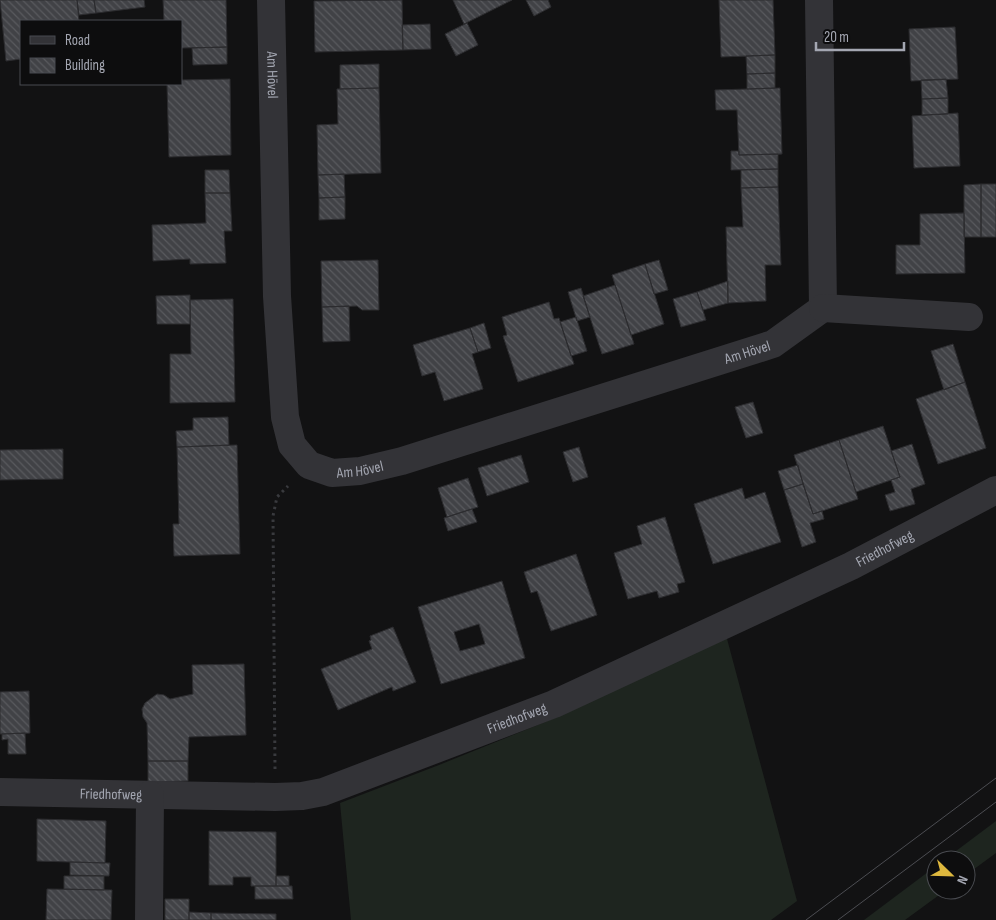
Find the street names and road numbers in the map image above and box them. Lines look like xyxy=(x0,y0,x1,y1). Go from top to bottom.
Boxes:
street label: Am Hövel xyxy=(263,50,282,99)
street label: Am Hövel xyxy=(721,336,772,369)
street label: Am Hövel xyxy=(335,456,385,482)
street label: Friedhofweg xyxy=(852,526,917,571)
street label: Friedhofweg xyxy=(484,698,550,738)
street label: Friedhofweg xyxy=(80,784,142,804)

